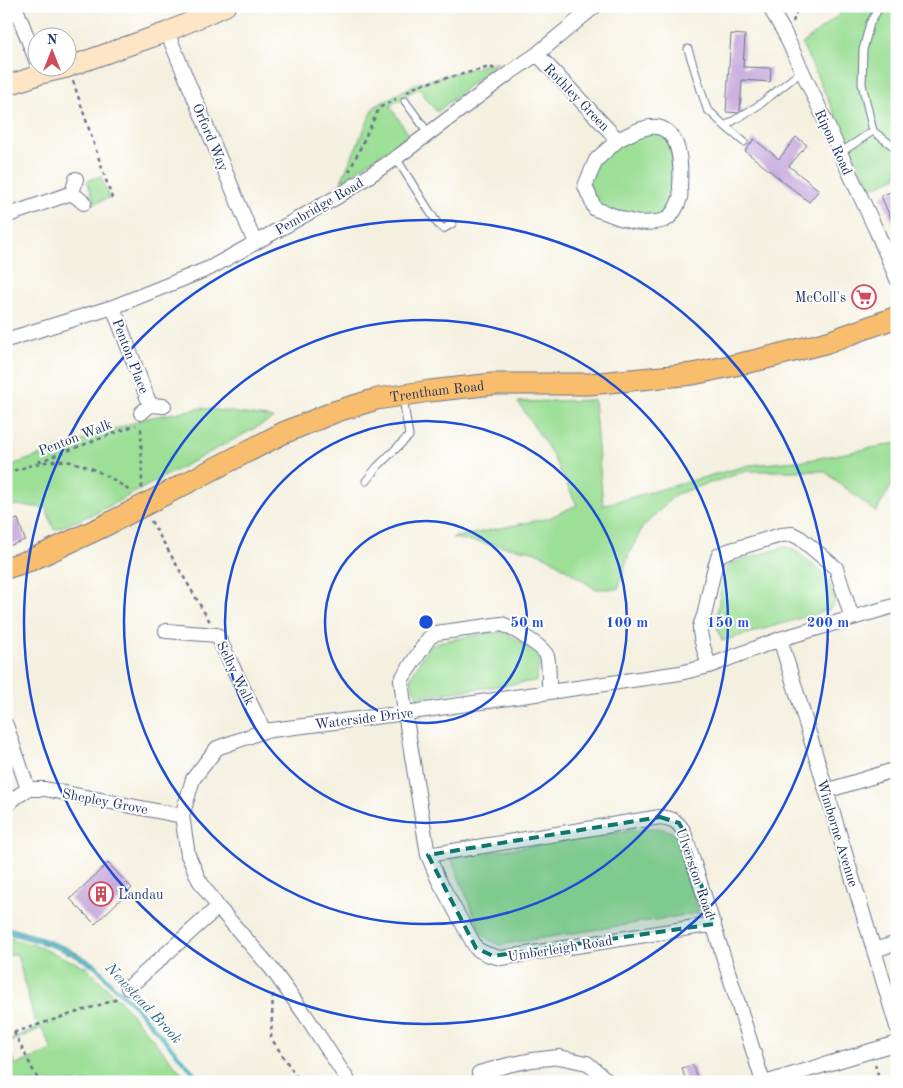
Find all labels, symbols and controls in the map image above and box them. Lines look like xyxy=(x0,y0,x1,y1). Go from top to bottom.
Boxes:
north arrow xyxy=(28,28,78,78)
text: N xyxy=(47,33,58,47)
street label: Rothley Green xyxy=(541,61,612,134)
street label: Orford Way xyxy=(190,102,231,174)
street label: Ripon Road xyxy=(812,107,854,177)
street label: Pembridge Road xyxy=(273,176,366,238)
supermarket icon: McColl's xyxy=(851,284,877,310)
place label: McColl's xyxy=(795,291,846,305)
street label: Penton Place xyxy=(109,317,151,396)
street label: Trentham Road xyxy=(389,379,485,405)
street label: Penton Walk xyxy=(36,417,114,458)
centre of rings xyxy=(417,613,435,631)
text: 50 m xyxy=(510,616,544,631)
text: 100 m xyxy=(606,616,648,631)
text: 150 m xyxy=(707,616,749,631)
text: 200 m xyxy=(807,616,849,631)
street label: Selby Walk xyxy=(214,639,257,708)
street label: Waterside Drive xyxy=(314,706,414,732)
street label: Wimborne Avenue xyxy=(814,778,860,889)
street label: Shepley Grove xyxy=(61,787,149,817)
street label: Ulverston Road xyxy=(673,826,717,920)
building icon: Landau xyxy=(88,881,114,907)
place label: Landau xyxy=(118,888,164,902)
street label: Umberleigh Road xyxy=(507,934,613,964)
water label: Newstead Brook xyxy=(101,960,184,1047)

